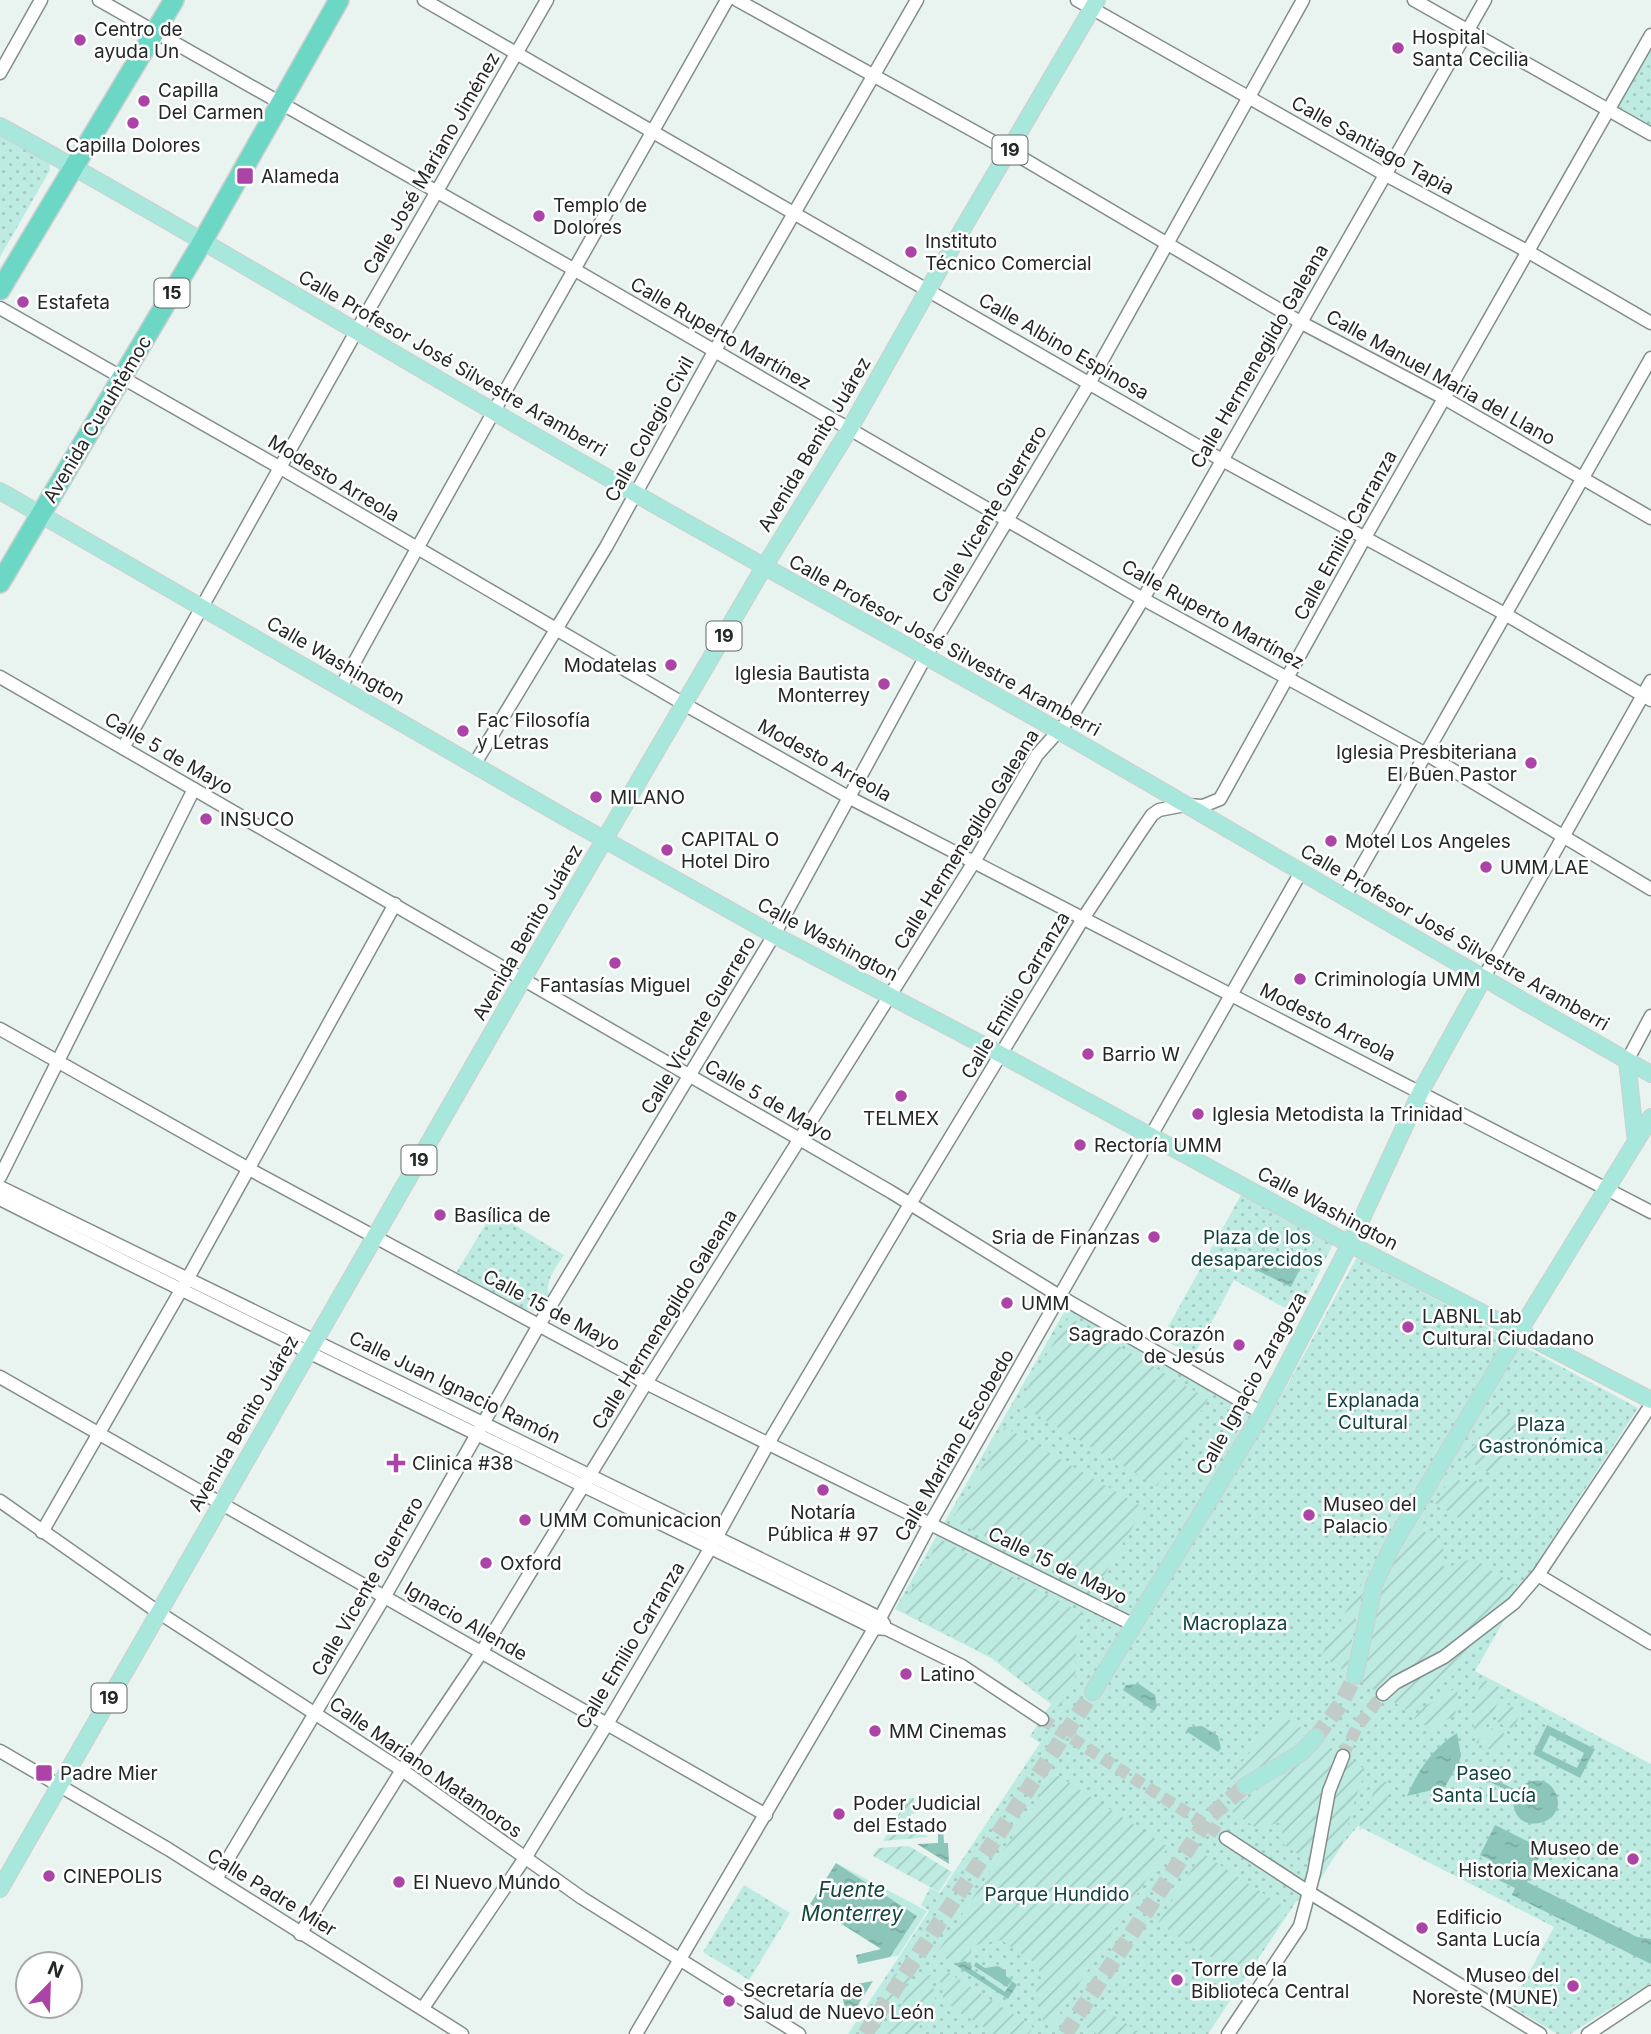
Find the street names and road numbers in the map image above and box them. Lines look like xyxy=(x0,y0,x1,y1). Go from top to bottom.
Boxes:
street label: Calle José Mariano Jiménez xyxy=(358,48,505,279)
street label: Calle Santiago Tapia xyxy=(1287,91,1458,200)
road number: 19 xyxy=(992,135,1028,164)
street label: Calle Hermenegildo Galeana xyxy=(1186,240,1333,473)
street label: Calle Profesor José Silvestre Aramberri xyxy=(294,265,611,462)
street label: Calle Ruperto Martínez xyxy=(626,272,815,395)
road number: 15 xyxy=(154,278,190,307)
street label: Calle Albino Espinosa xyxy=(974,288,1153,405)
street label: Calle Manuel Maria del Llano xyxy=(1322,305,1559,450)
street label: Avenida Cuauhtémoc xyxy=(38,332,156,507)
street label: Calle Colegio Civil xyxy=(600,353,699,506)
street label: Avenida Benito Juárez xyxy=(753,353,876,536)
street label: Calle Vicente Guerrero xyxy=(927,421,1052,607)
street label: Modesto Arreola xyxy=(264,430,404,527)
street label: Calle Emilio Carranza xyxy=(1289,446,1402,624)
street label: Calle Profesor José Silvestre Aramberri xyxy=(785,550,1105,741)
street label: Calle Ruperto Martínez xyxy=(1117,555,1308,674)
street label: Calle Washington xyxy=(262,611,409,709)
road number: 19 xyxy=(706,622,742,650)
street label: Calle 5 de Mayo xyxy=(100,707,237,799)
street label: Modesto Arreola xyxy=(754,714,896,807)
street label: Calle Hermenegildo Galeana xyxy=(889,725,1044,954)
street label: Calle Profesor José Silvestre Aramberri xyxy=(1296,839,1613,1036)
street label: Avenida Benito Juárez xyxy=(468,840,587,1024)
street label: Calle Washington xyxy=(753,893,902,986)
street label: Calle Emilio Carranza xyxy=(956,907,1074,1083)
street label: Calle Vicente Guerrero xyxy=(636,932,761,1118)
street label: Modesto Arreola xyxy=(1256,978,1399,1067)
street label: Calle 5 de Mayo xyxy=(700,1054,837,1146)
road number: 19 xyxy=(402,1146,436,1175)
street label: Calle Washington xyxy=(1253,1162,1402,1255)
street label: Calle Hermenegildo Galeana xyxy=(587,1205,742,1434)
street label: Calle 15 de Mayo xyxy=(479,1265,624,1356)
street label: Calle Ignacio Zaragoza xyxy=(1192,1288,1311,1479)
street label: Calle Juan Ignacio Ramón xyxy=(345,1326,564,1449)
street label: Avenida Benito Juárez xyxy=(184,1331,303,1515)
street label: Calle Mariano Escobedo xyxy=(890,1345,1019,1545)
street label: Calle Vicente Guerrero xyxy=(307,1492,428,1680)
street label: Calle 15 de Mayo xyxy=(984,1522,1131,1609)
street label: Calle Emilio Carranza xyxy=(571,1557,689,1733)
street label: Ignacio Allende xyxy=(400,1577,531,1666)
road number: 19 xyxy=(92,1684,126,1713)
street label: Calle Mariano Matamoros xyxy=(325,1692,526,1843)
street label: Calle Padre Mier xyxy=(203,1843,341,1941)

